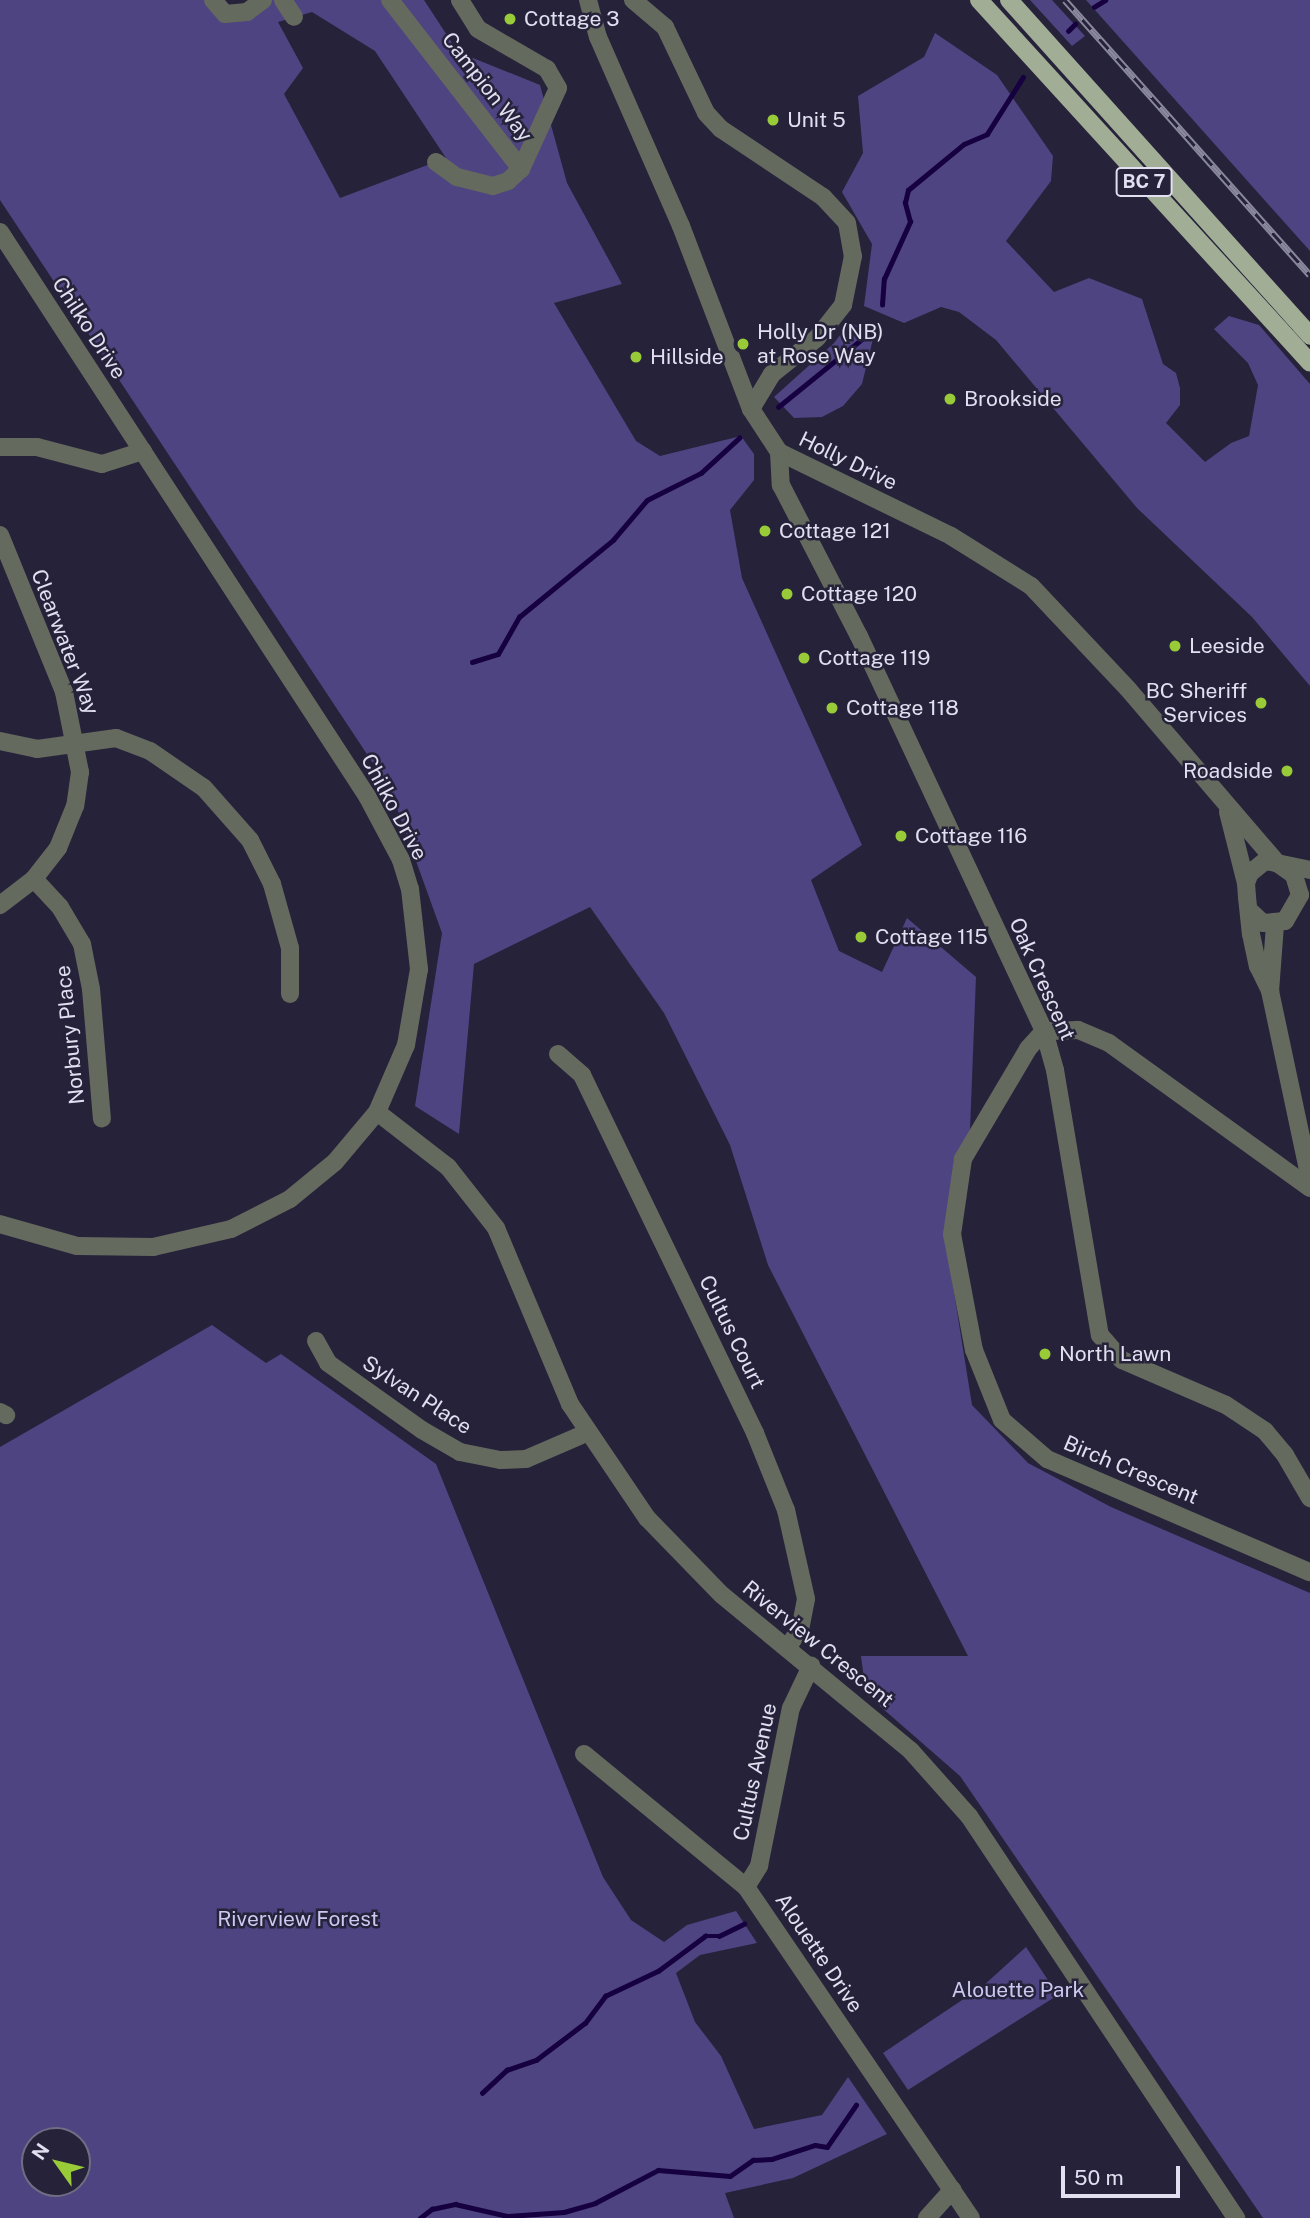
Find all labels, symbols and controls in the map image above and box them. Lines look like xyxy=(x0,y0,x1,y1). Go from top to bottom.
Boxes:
place label: Cottage 3 xyxy=(524,6,620,32)
marker: Cottage 3 xyxy=(502,11,518,27)
street label: Campion Way xyxy=(436,27,538,147)
place label: Unit 5 xyxy=(787,107,846,133)
marker: Unit 5 xyxy=(765,112,781,128)
road number: BC 7 xyxy=(1114,166,1174,198)
street label: Chilko Drive xyxy=(47,272,131,384)
place label: Holly Dr (NB) at Rose Way xyxy=(757,319,884,369)
marker: Holly Dr (NB) at Rose Way xyxy=(735,336,751,352)
place label: Hillside xyxy=(650,344,724,370)
marker: Hillside xyxy=(628,349,644,365)
place label: Brookside xyxy=(964,386,1062,412)
marker: Brookside xyxy=(942,391,958,407)
street label: Holly Drive xyxy=(795,426,901,496)
place label: Cottage 121 xyxy=(779,518,891,544)
marker: Cottage 121 xyxy=(757,523,773,539)
street label: Clearwater Way xyxy=(26,566,104,718)
place label: Cottage 120 xyxy=(801,581,917,607)
marker: Cottage 120 xyxy=(779,586,795,602)
place label: Leeside xyxy=(1189,633,1265,659)
marker: Leeside xyxy=(1167,638,1183,654)
place label: Cottage 119 xyxy=(818,645,931,671)
marker: Cottage 119 xyxy=(796,650,812,666)
place label: BC Sheriff Services xyxy=(1146,678,1247,728)
place label: Cottage 118 xyxy=(846,695,959,721)
marker: BC Sheriff Services xyxy=(1253,695,1269,711)
marker: Cottage 118 xyxy=(824,700,840,716)
street label: Chilko Drive xyxy=(355,750,433,864)
place label: Roadside xyxy=(1183,758,1273,784)
marker: Roadside xyxy=(1279,763,1295,779)
place label: Cottage 116 xyxy=(915,823,1028,849)
marker: Cottage 116 xyxy=(893,828,909,844)
street label: Oak Crescent xyxy=(1004,914,1080,1044)
place label: Cottage 115 xyxy=(875,924,988,950)
marker: Cottage 115 xyxy=(853,929,869,945)
street label: Norbury Place xyxy=(50,964,90,1106)
street label: Cultus Court xyxy=(694,1271,770,1393)
place label: North Lawn xyxy=(1059,1341,1171,1367)
marker: North Lawn xyxy=(1037,1346,1053,1362)
street label: Sylvan Place xyxy=(358,1350,476,1440)
street label: Birch Crescent xyxy=(1060,1430,1202,1510)
street label: Riverview Crescent xyxy=(737,1575,899,1713)
street label: Cultus Avenue xyxy=(728,1701,782,1843)
street label: Alouette Drive xyxy=(770,1889,868,2017)
park label: Riverview Forest xyxy=(217,1906,379,1932)
park label: Alouette Park xyxy=(952,1977,1084,2003)
north arrow xyxy=(21,2127,91,2197)
text: N xyxy=(27,2139,54,2164)
scale bar xyxy=(1065,2152,1184,2196)
text: 50 m xyxy=(1074,2165,1124,2190)

